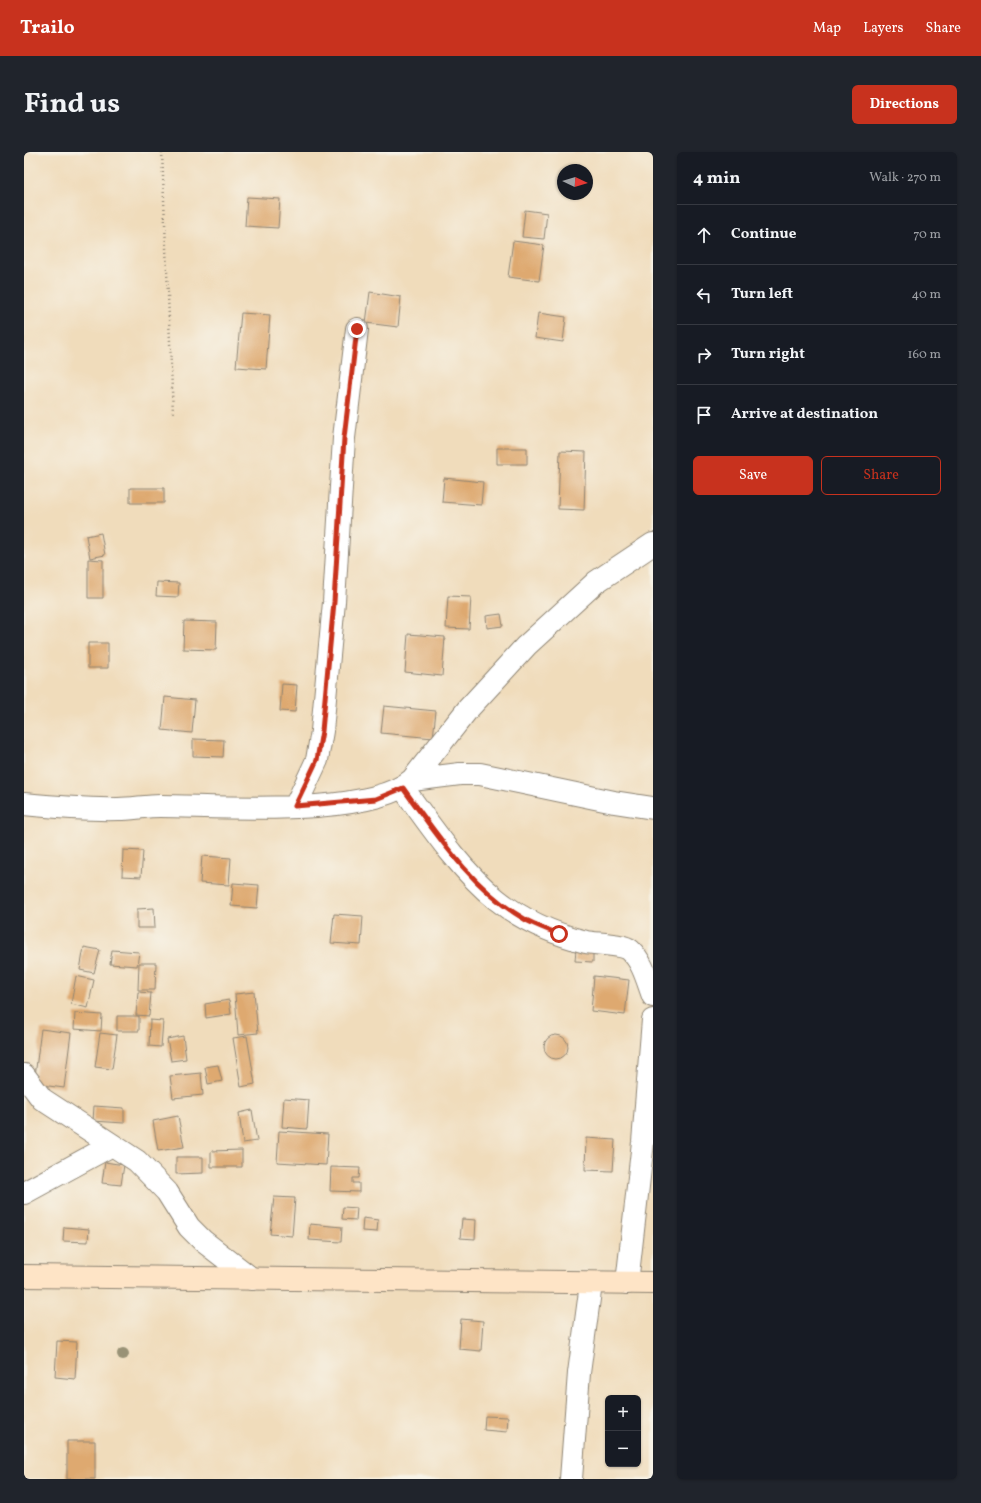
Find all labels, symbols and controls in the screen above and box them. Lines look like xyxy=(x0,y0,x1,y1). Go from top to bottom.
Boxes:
text: Trailo xyxy=(20,15,75,41)
text: Map xyxy=(813,19,841,38)
text: Layers xyxy=(863,19,903,38)
text: Share xyxy=(925,19,961,38)
text: Find us xyxy=(24,85,120,124)
button: Directions xyxy=(852,85,957,124)
north arrow xyxy=(557,164,593,200)
text: 4 min xyxy=(693,167,740,190)
text: Walk · 270 m xyxy=(869,169,941,187)
icon: ahead xyxy=(693,224,715,246)
text: Continue xyxy=(731,224,796,245)
text: 70 m xyxy=(913,226,941,244)
icon: left xyxy=(693,284,715,306)
text: Turn left xyxy=(731,284,793,305)
text: 40 m xyxy=(912,286,941,304)
route end xyxy=(348,320,366,338)
icon: right xyxy=(693,344,715,366)
text: Turn right xyxy=(731,344,805,365)
text: 160 m xyxy=(907,346,941,364)
icon: arrive xyxy=(693,404,715,426)
text: Arrive at destination xyxy=(731,404,878,425)
button: Save xyxy=(693,456,813,495)
button: Share xyxy=(821,456,941,495)
route start xyxy=(550,925,568,943)
map controls xyxy=(605,1395,641,1467)
button: + xyxy=(605,1395,641,1431)
button: − xyxy=(605,1431,641,1467)

